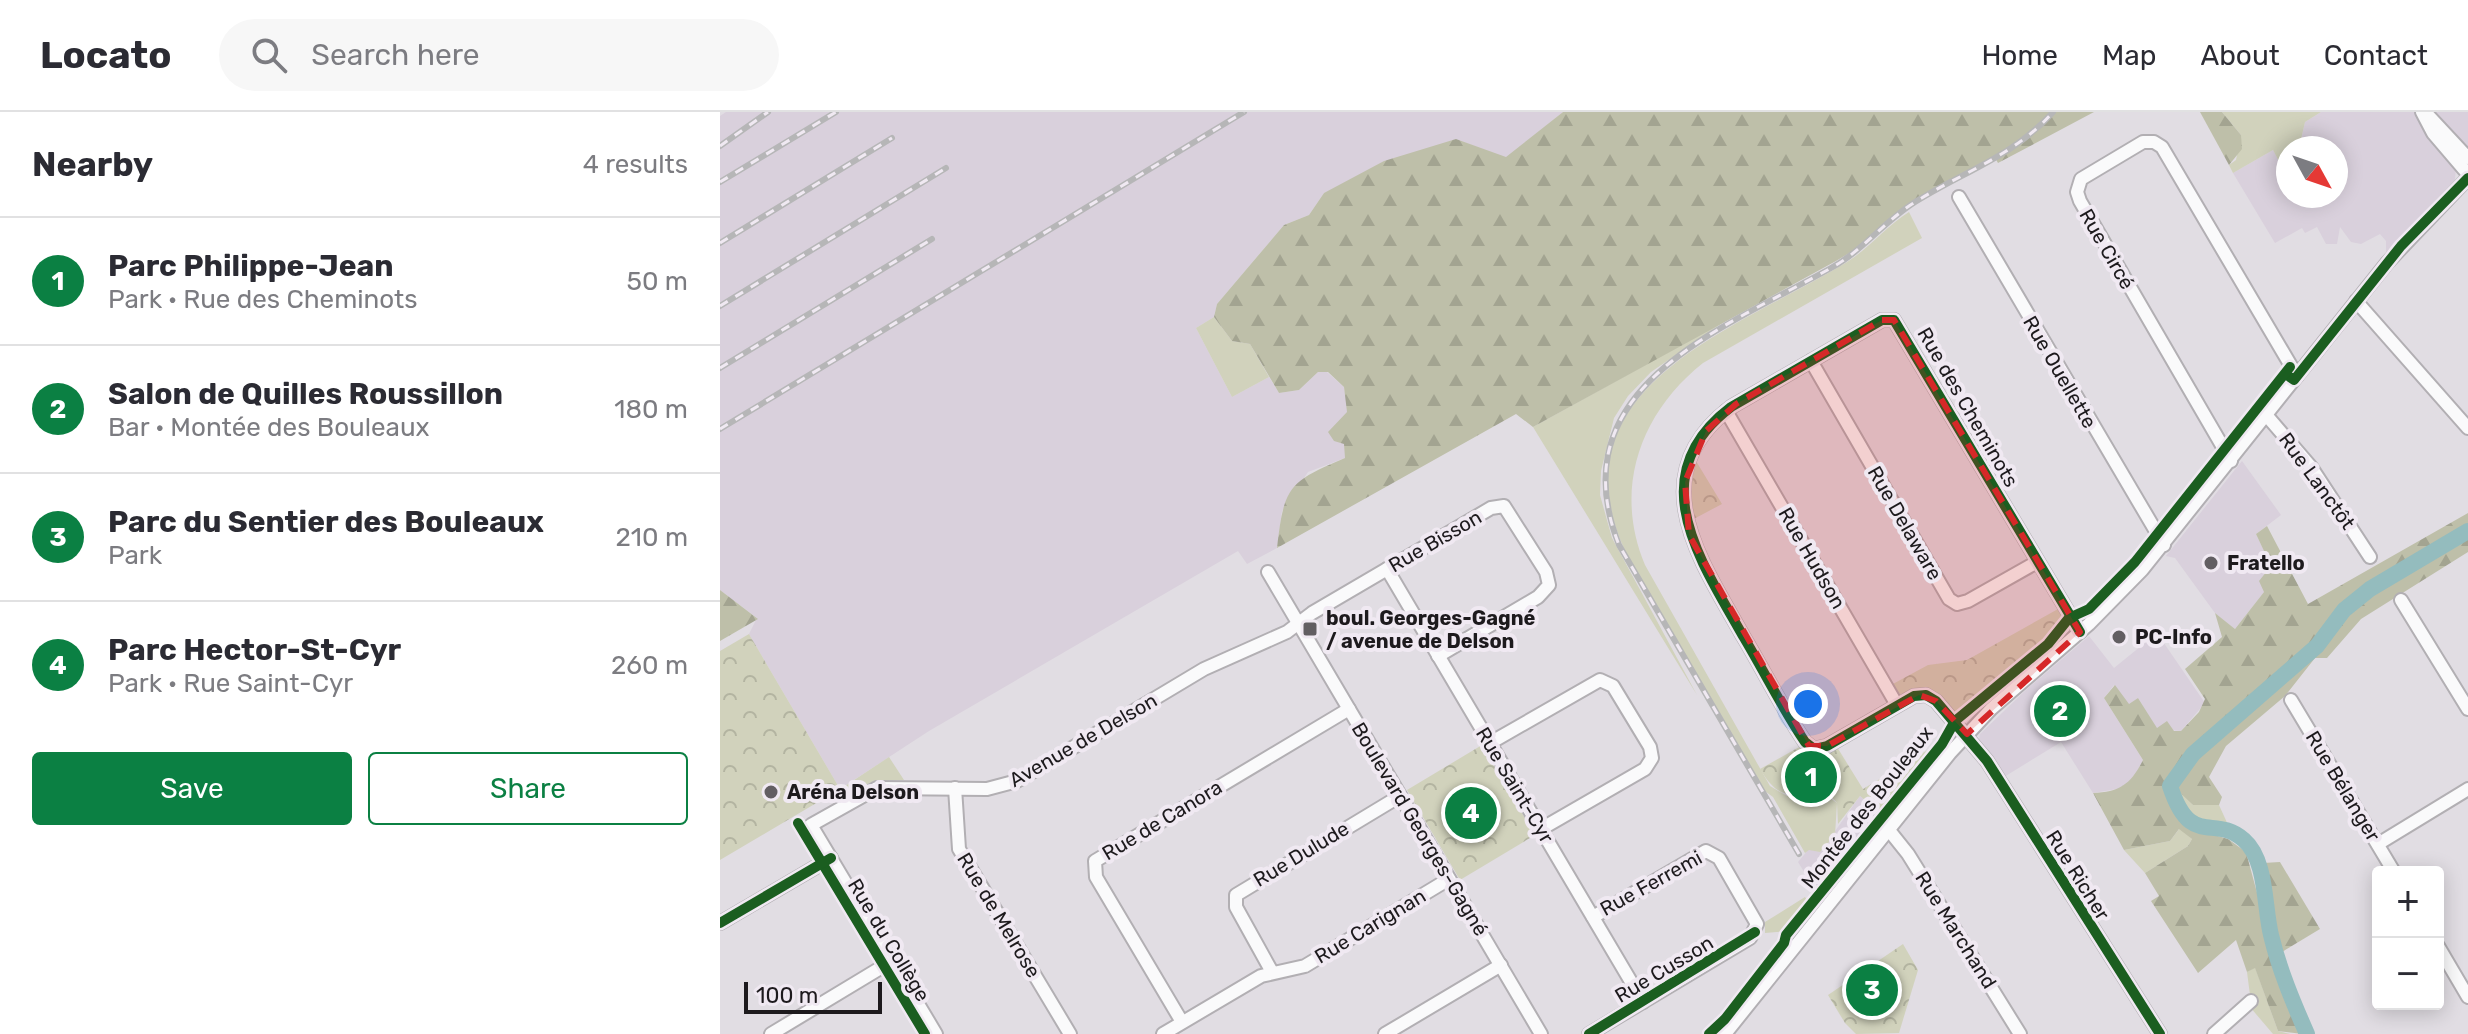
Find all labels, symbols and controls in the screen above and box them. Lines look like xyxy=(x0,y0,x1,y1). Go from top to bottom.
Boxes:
search box xyxy=(219,19,779,91)
text: Locato xyxy=(40,32,171,78)
icon: search xyxy=(247,33,291,77)
text: Search here xyxy=(311,37,480,73)
text: Home xyxy=(1981,39,2058,72)
text: Map xyxy=(2102,39,2156,72)
text: About xyxy=(2200,39,2280,72)
text: Contact xyxy=(2324,39,2428,72)
north arrow xyxy=(2276,136,2348,208)
text: Nearby xyxy=(32,144,153,185)
text: 4 results xyxy=(583,149,688,180)
street label: Rue Circé xyxy=(2074,204,2140,294)
text: Parc Philippe-Jean xyxy=(108,248,393,284)
text: 1 xyxy=(52,266,64,297)
text: 50 m xyxy=(627,266,688,297)
text: Park · Rue des Cheminots xyxy=(108,284,418,315)
street label: Rue Ouellette xyxy=(2018,312,2102,432)
street label: Rue des Cheminots xyxy=(1913,323,2023,491)
text: Salon de Quilles Roussillon xyxy=(108,376,503,412)
text: 2 xyxy=(50,394,66,425)
text: 180 m xyxy=(614,394,688,425)
text: Bar · Montée des Bouleaux xyxy=(108,412,430,443)
street label: Rue Lanctôt xyxy=(2274,428,2360,534)
street label: Rue Delaware xyxy=(1863,462,1947,584)
street label: Rue Hudson xyxy=(1773,503,1851,613)
text: Parc du Sentier des Bouleaux xyxy=(108,504,544,540)
street label: Rue Bisson xyxy=(1384,505,1486,577)
text: 3 xyxy=(49,522,67,553)
text: 210 m xyxy=(616,522,688,553)
text: Park xyxy=(108,540,162,571)
place label: Fratello xyxy=(2227,551,2305,575)
marker: Fratello xyxy=(2202,554,2220,572)
place label: boul. Georges-Gagné / avenue de Delson xyxy=(1326,606,1536,653)
marker: boul. Georges-Gagné / avenue de Delson xyxy=(1301,620,1319,638)
place label: PC-Info xyxy=(2135,625,2212,649)
marker: PC-Info xyxy=(2110,628,2128,646)
text: Parc Hector-St-Cyr xyxy=(108,632,401,668)
text: 4 xyxy=(49,650,67,681)
text: 260 m xyxy=(611,650,688,681)
text: Park · Rue Saint-Cyr xyxy=(108,668,353,699)
pin: 2 xyxy=(2034,681,2086,741)
your location xyxy=(1788,684,1828,724)
street label: Avenue de Delson xyxy=(1005,688,1161,792)
street label: Boulevard Georges-Gagné xyxy=(1347,718,1493,940)
street label: Montée des Bouleaux xyxy=(1796,721,1938,893)
street label: Rue Saint-Cyr xyxy=(1471,723,1559,848)
street label: Rue Bélanger xyxy=(2301,726,2386,846)
pin: 1 xyxy=(1785,747,1837,807)
button: Save xyxy=(32,752,352,825)
button: Share xyxy=(368,752,688,825)
street label: Rue de Canora xyxy=(1098,775,1226,865)
place label: Aréna Delson xyxy=(787,780,919,804)
marker: Aréna Delson xyxy=(762,783,780,801)
pin: 4 xyxy=(1445,783,1497,843)
street label: Rue Dulude xyxy=(1249,816,1353,892)
street label: Rue Richer xyxy=(2041,826,2115,925)
street label: Rue Ferremi xyxy=(1596,845,1706,921)
street label: Rue de Melrose xyxy=(952,848,1046,982)
map controls xyxy=(2372,866,2444,1010)
button: + xyxy=(2372,866,2444,938)
street label: Rue Marchand xyxy=(1910,867,2002,993)
street label: Rue du Collège xyxy=(843,874,935,1006)
street label: Rue Carignan xyxy=(1310,883,1430,969)
street label: Rue Cusson xyxy=(1610,930,1718,1008)
button: − xyxy=(2372,938,2444,1010)
pin: 3 xyxy=(1846,960,1898,1020)
scale bar xyxy=(744,978,882,1014)
text: 100 m xyxy=(756,982,818,1009)

